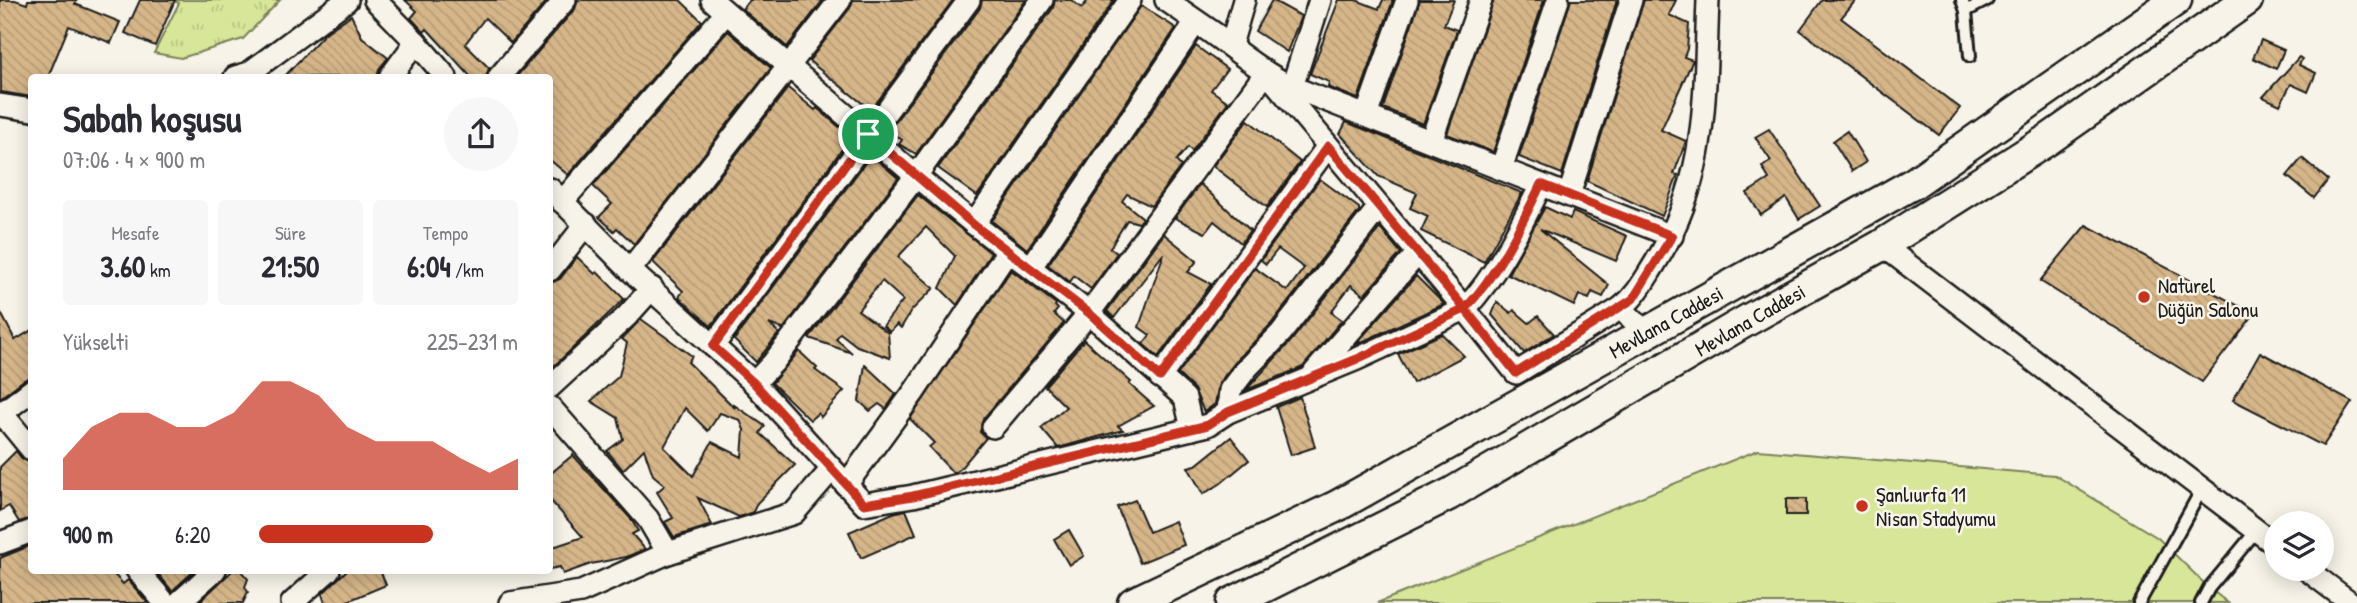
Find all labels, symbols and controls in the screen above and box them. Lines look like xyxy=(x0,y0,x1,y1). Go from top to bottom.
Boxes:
text: Sabah koşusu xyxy=(63,92,241,144)
button: share xyxy=(444,97,518,171)
pin xyxy=(838,104,898,164)
icon: arrive xyxy=(849,115,887,153)
text: 07:06 · 4 × 900 m xyxy=(63,144,205,175)
text: Mesafe xyxy=(111,220,160,246)
text: Süre xyxy=(275,220,306,246)
text: Tempo xyxy=(423,220,468,246)
text: 3.60 xyxy=(100,246,146,286)
text: 21:50 xyxy=(261,246,320,286)
text: 6:04 xyxy=(407,246,451,286)
text: km xyxy=(146,257,171,283)
text: /km xyxy=(451,257,484,283)
place label: Naturel Düğün Salonu xyxy=(2158,271,2259,324)
street label: Mevlana Caddesi xyxy=(1690,277,1810,363)
street label: Mevllana Caddesi xyxy=(1604,279,1728,365)
marker: Naturel Düğün Salonu xyxy=(2136,289,2152,305)
text: Yükselti xyxy=(63,326,129,357)
text: 225–231 m xyxy=(427,326,518,357)
place label: Şanlıurfa 11 Nisan Stadyumu xyxy=(1876,480,1996,533)
marker: Şanlıurfa 11 Nisan Stadyumu xyxy=(1854,498,1870,514)
map controls xyxy=(2264,511,2334,581)
button: layers xyxy=(2264,511,2334,581)
text: 900 m xyxy=(63,519,113,550)
text: 6:20 xyxy=(175,519,211,550)

